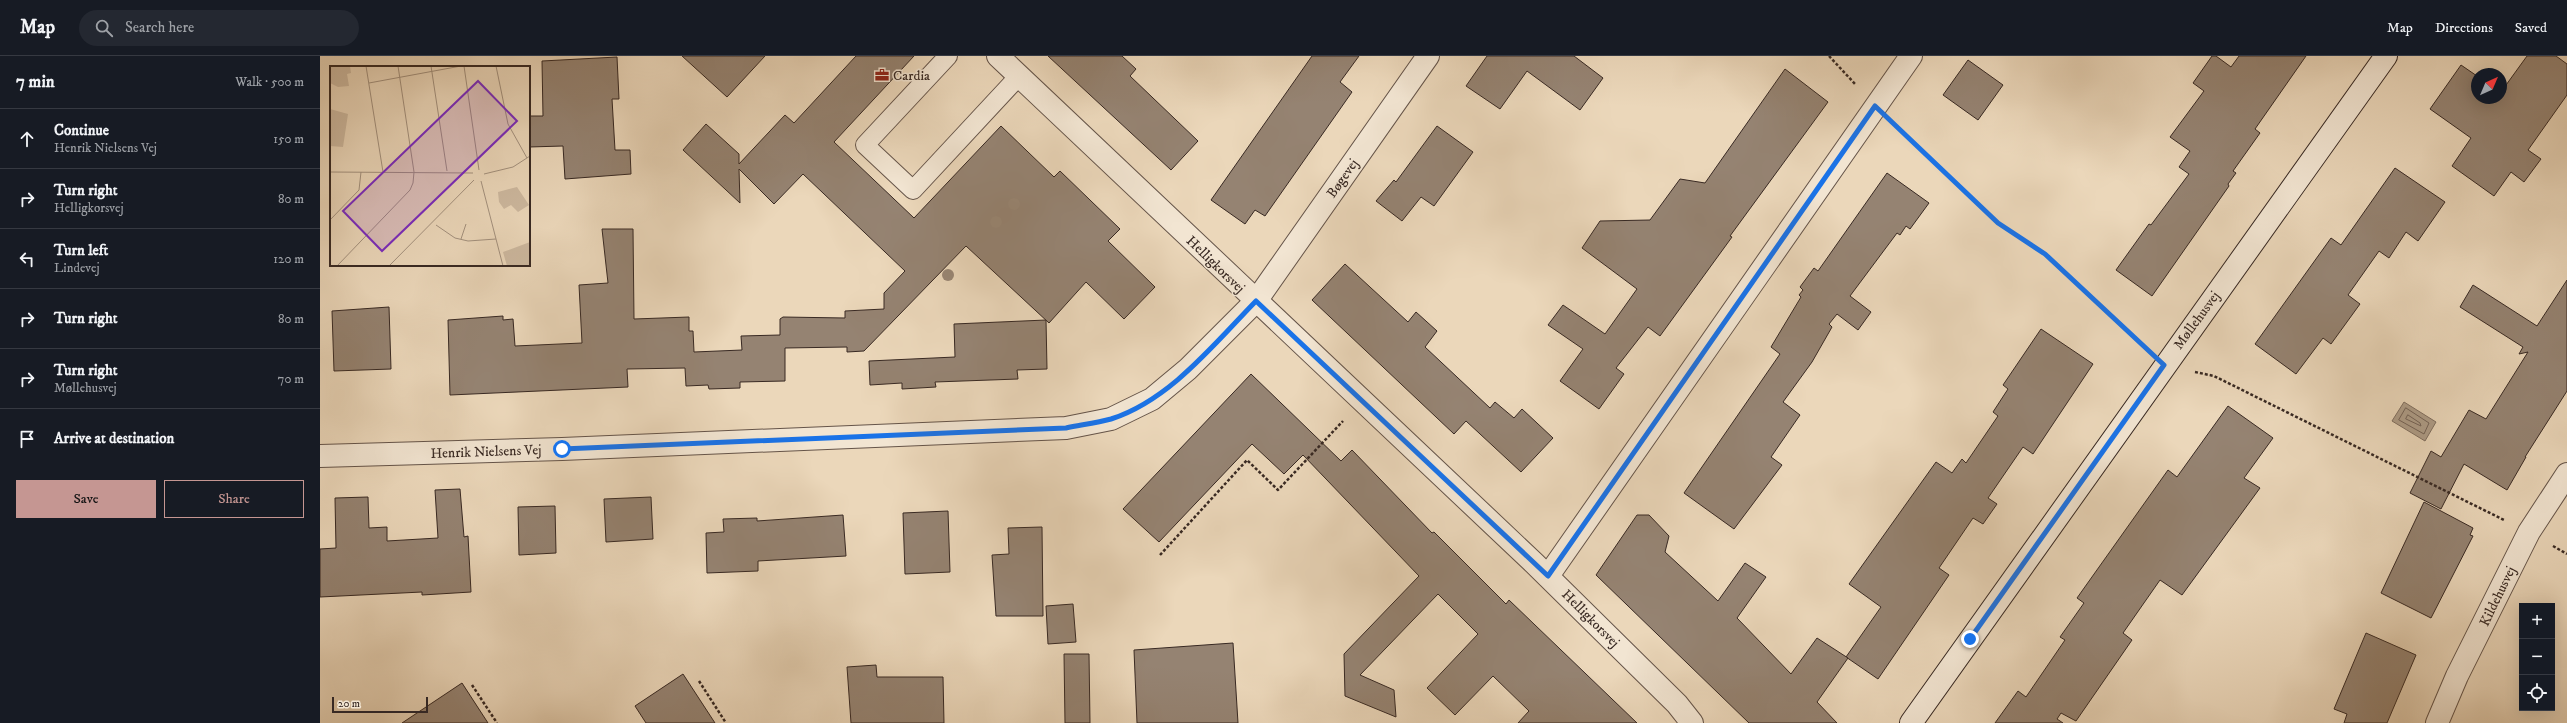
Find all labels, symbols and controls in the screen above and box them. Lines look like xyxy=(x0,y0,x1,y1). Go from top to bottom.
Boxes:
search box xyxy=(79,10,359,46)
text: Map xyxy=(20,16,55,39)
icon: search xyxy=(93,17,115,39)
text: Search here xyxy=(125,18,194,37)
text: Map xyxy=(2387,19,2413,37)
text: Directions xyxy=(2435,19,2493,37)
text: Saved xyxy=(2515,19,2547,37)
inset map xyxy=(330,66,530,266)
office icon: Cardia xyxy=(874,67,890,83)
place label: Cardia xyxy=(893,67,930,85)
north arrow xyxy=(2471,68,2507,104)
text: 7 min xyxy=(16,71,55,93)
text: Walk · 500 m xyxy=(235,74,304,90)
text: Continue xyxy=(54,121,109,140)
icon: ahead xyxy=(16,128,38,150)
text: 150 m xyxy=(273,131,304,147)
text: Henrik Nielsens Vej xyxy=(54,140,157,156)
street label: Bøgevej xyxy=(1323,156,1363,202)
text: Turn right xyxy=(54,181,117,200)
icon: right xyxy=(16,188,38,210)
text: 80 m xyxy=(278,191,304,207)
text: Helligkorsvej xyxy=(54,200,124,216)
street label: Helligkorsvej xyxy=(1182,232,1249,297)
text: Turn left xyxy=(54,241,108,260)
icon: left xyxy=(16,248,38,270)
text: 120 m xyxy=(273,251,304,267)
text: Lindevej xyxy=(54,260,100,276)
street label: Møllehusvej xyxy=(2170,288,2224,353)
icon: right xyxy=(16,308,38,330)
text: Turn right xyxy=(54,309,117,328)
text: 80 m xyxy=(278,311,304,327)
text: Turn right xyxy=(54,361,117,380)
icon: right xyxy=(16,368,38,390)
text: 70 m xyxy=(278,371,304,387)
text: Møllehusvej xyxy=(54,380,117,396)
icon: arrive xyxy=(16,428,38,450)
text: Arrive at destination xyxy=(54,429,174,448)
route start xyxy=(553,440,571,458)
street label: Henrik Nielsens Vej xyxy=(430,441,542,463)
button: Save xyxy=(16,480,156,518)
button: Share xyxy=(164,480,304,518)
street label: Kildehusvej xyxy=(2476,564,2520,629)
street label: Helligkorsvej xyxy=(1557,586,1623,652)
map controls xyxy=(2519,603,2555,711)
button: + xyxy=(2519,603,2555,639)
route end xyxy=(1961,630,1979,648)
button: − xyxy=(2519,639,2555,675)
button: locate xyxy=(2519,675,2555,711)
scale bar xyxy=(332,695,428,714)
text: 20 m xyxy=(338,697,360,711)

